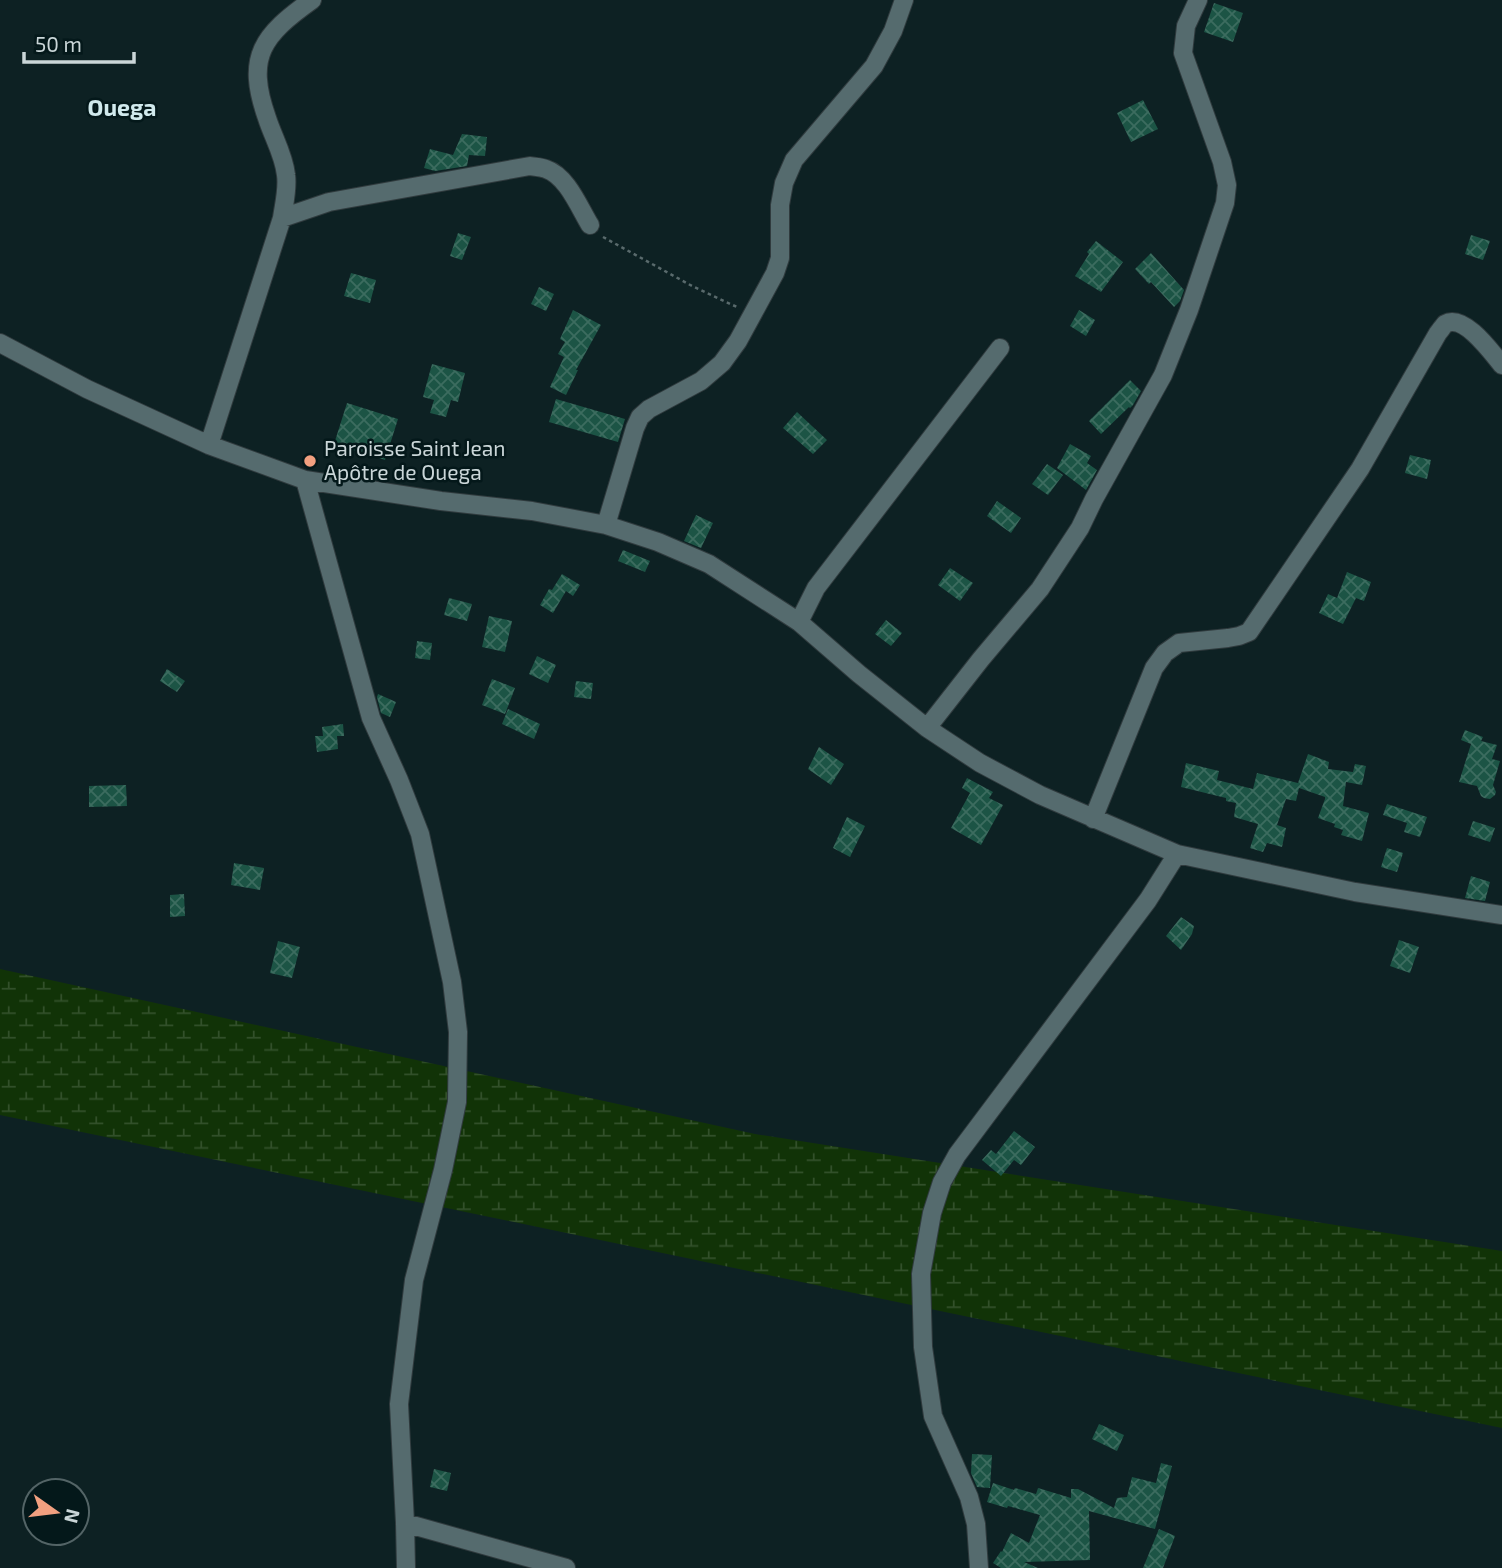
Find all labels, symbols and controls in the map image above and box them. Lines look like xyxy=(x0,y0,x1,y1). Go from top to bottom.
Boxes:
scale bar xyxy=(24,21,135,65)
text: 50 m xyxy=(35,31,82,56)
district label: Ouega xyxy=(88,93,156,121)
place label: Paroisse Saint Jean Apôtre de Ouega xyxy=(324,435,506,484)
marker: Paroisse Saint Jean Apôtre de Ouega xyxy=(302,453,318,469)
north arrow xyxy=(21,1477,91,1547)
text: N xyxy=(60,1507,86,1526)

